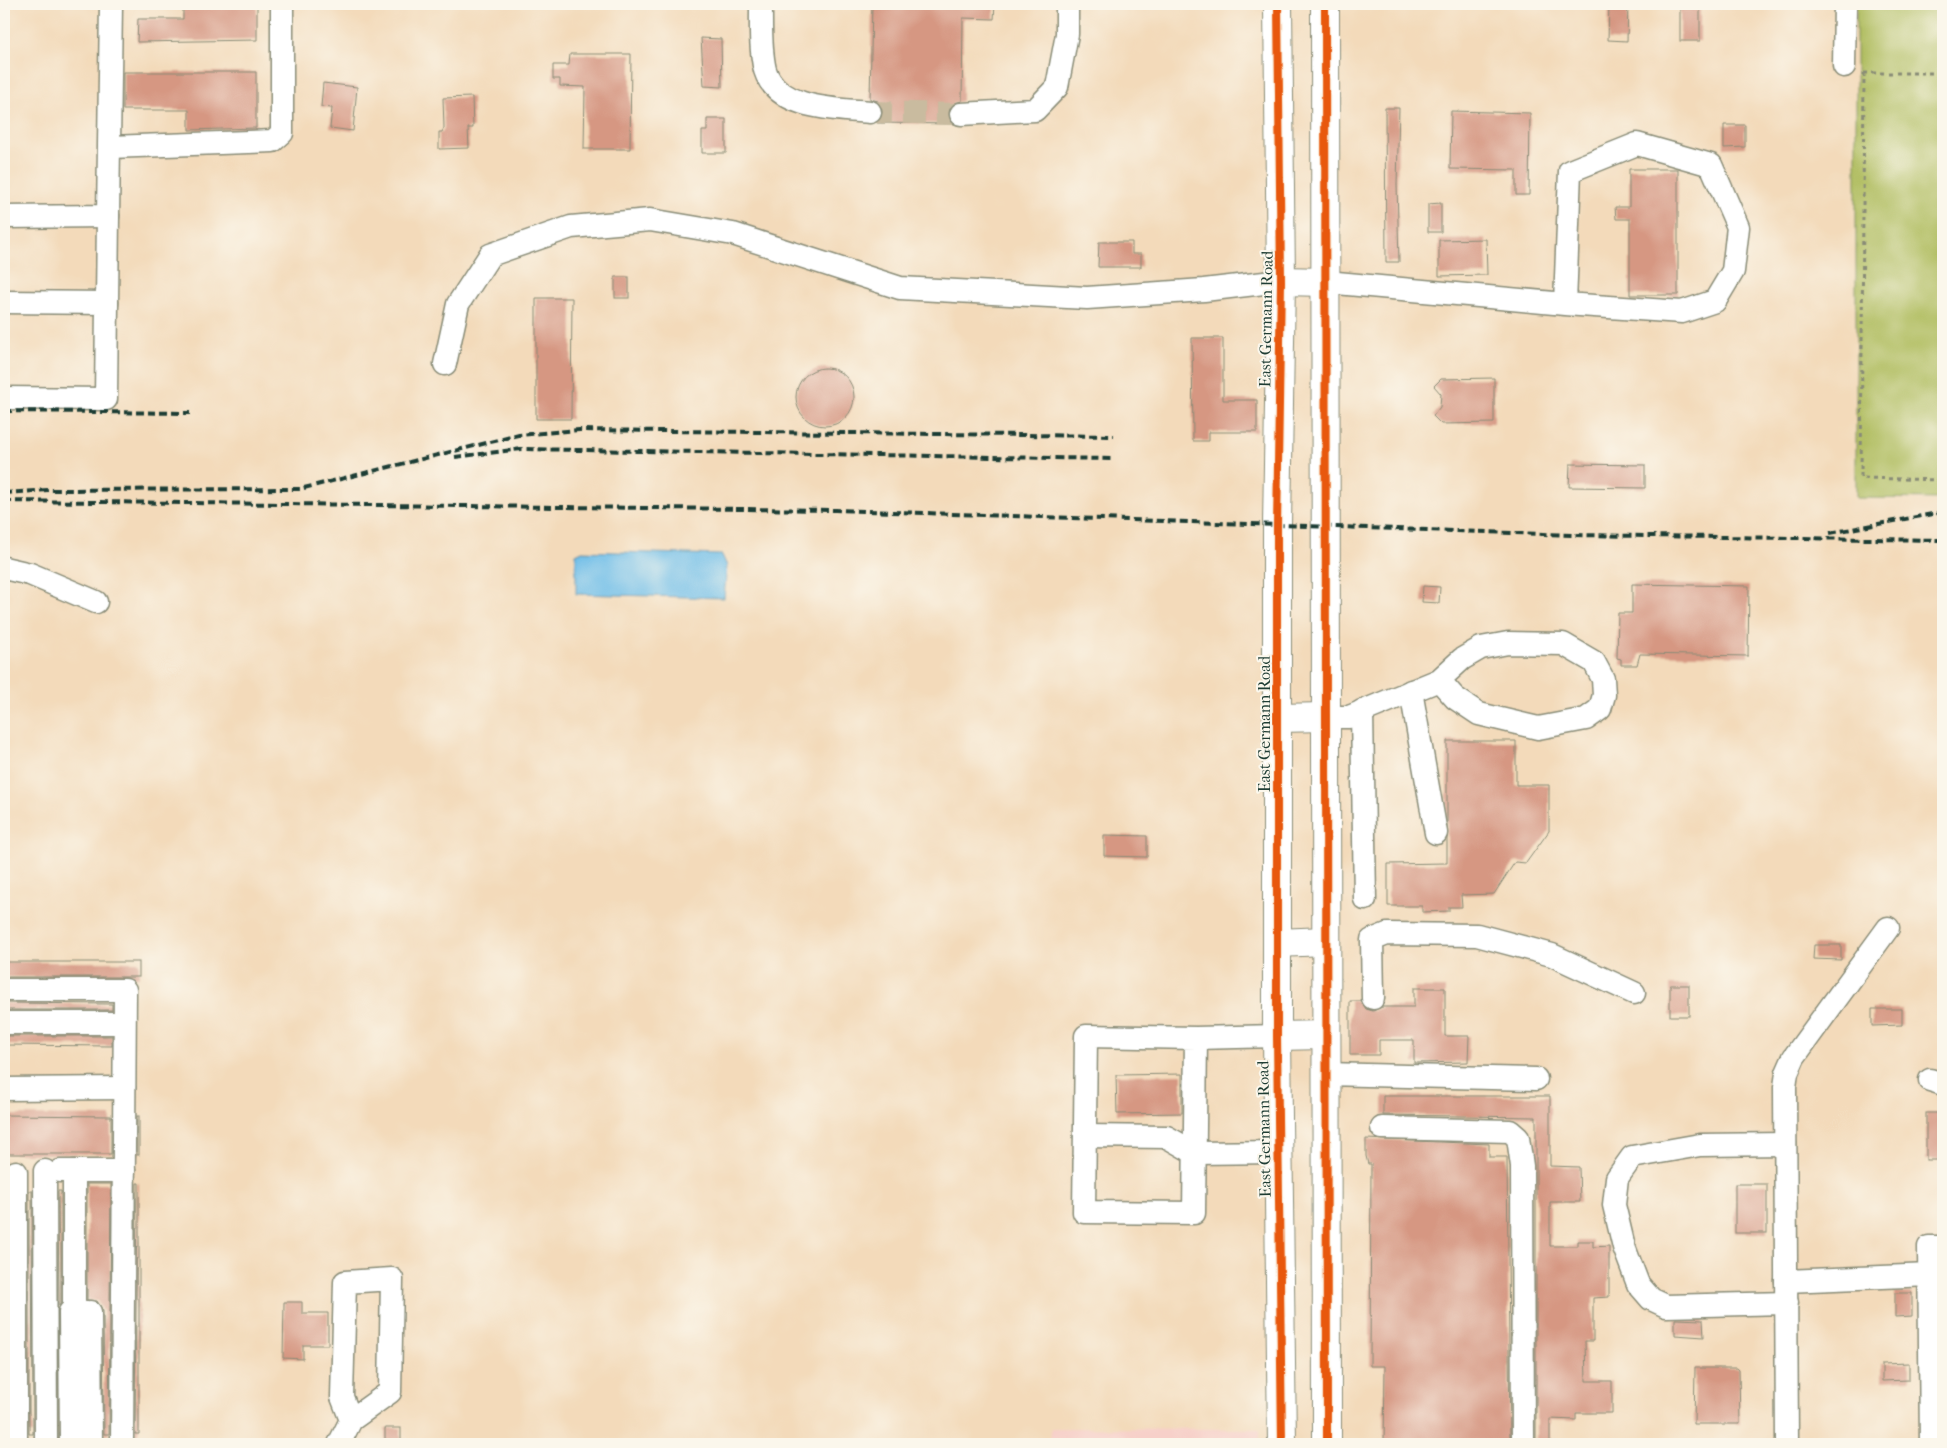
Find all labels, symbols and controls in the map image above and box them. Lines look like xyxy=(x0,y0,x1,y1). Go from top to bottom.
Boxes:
street label: East Germann Road xyxy=(1255,250,1277,387)
street label: East Germann Road xyxy=(1255,655,1274,792)
street label: East Germann Road xyxy=(1253,1060,1275,1197)

